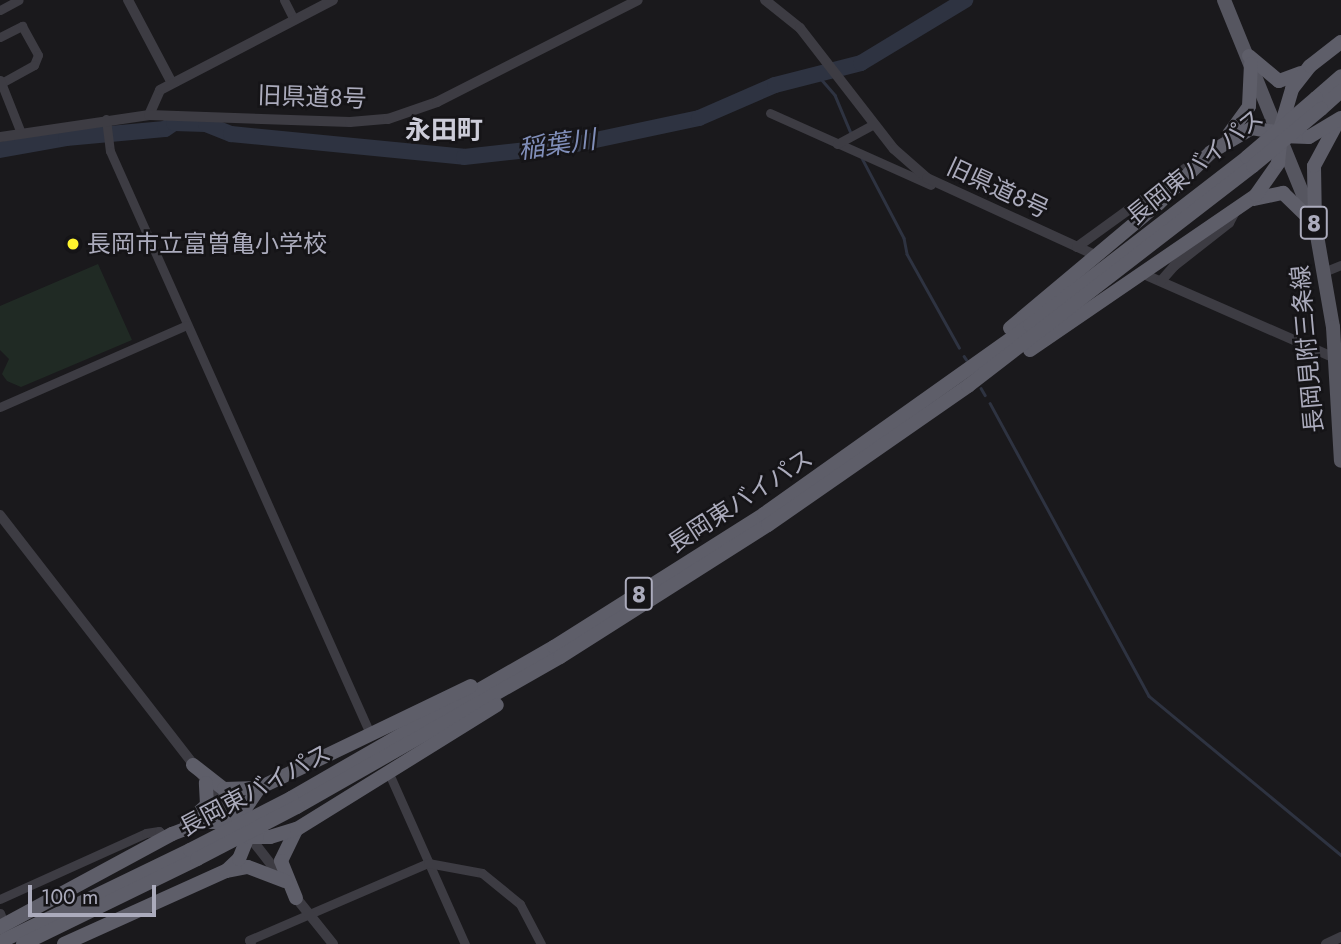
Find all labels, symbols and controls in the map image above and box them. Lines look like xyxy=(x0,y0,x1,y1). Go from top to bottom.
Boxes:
street label: 旧県道8号 xyxy=(257,81,367,113)
street label: 長岡東バイパス xyxy=(1121,103,1269,231)
district label: 永田町 xyxy=(405,115,483,147)
water label: 稲葉川 xyxy=(516,124,598,166)
street label: 旧県道8号 xyxy=(942,152,1054,224)
road number: 8 xyxy=(1298,204,1330,243)
place label: 長岡市立富曽亀小学校 xyxy=(87,230,327,258)
marker: 長岡市立富曽亀小学校 xyxy=(65,236,81,252)
street label: 長岡見附三条線 xyxy=(1285,264,1329,434)
street label: 長岡東バイパス xyxy=(662,443,818,559)
road number: 8 xyxy=(623,574,655,614)
street label: 長岡東バイパス xyxy=(174,738,336,842)
scale bar xyxy=(32,870,159,914)
text: 100 m xyxy=(41,882,98,912)

